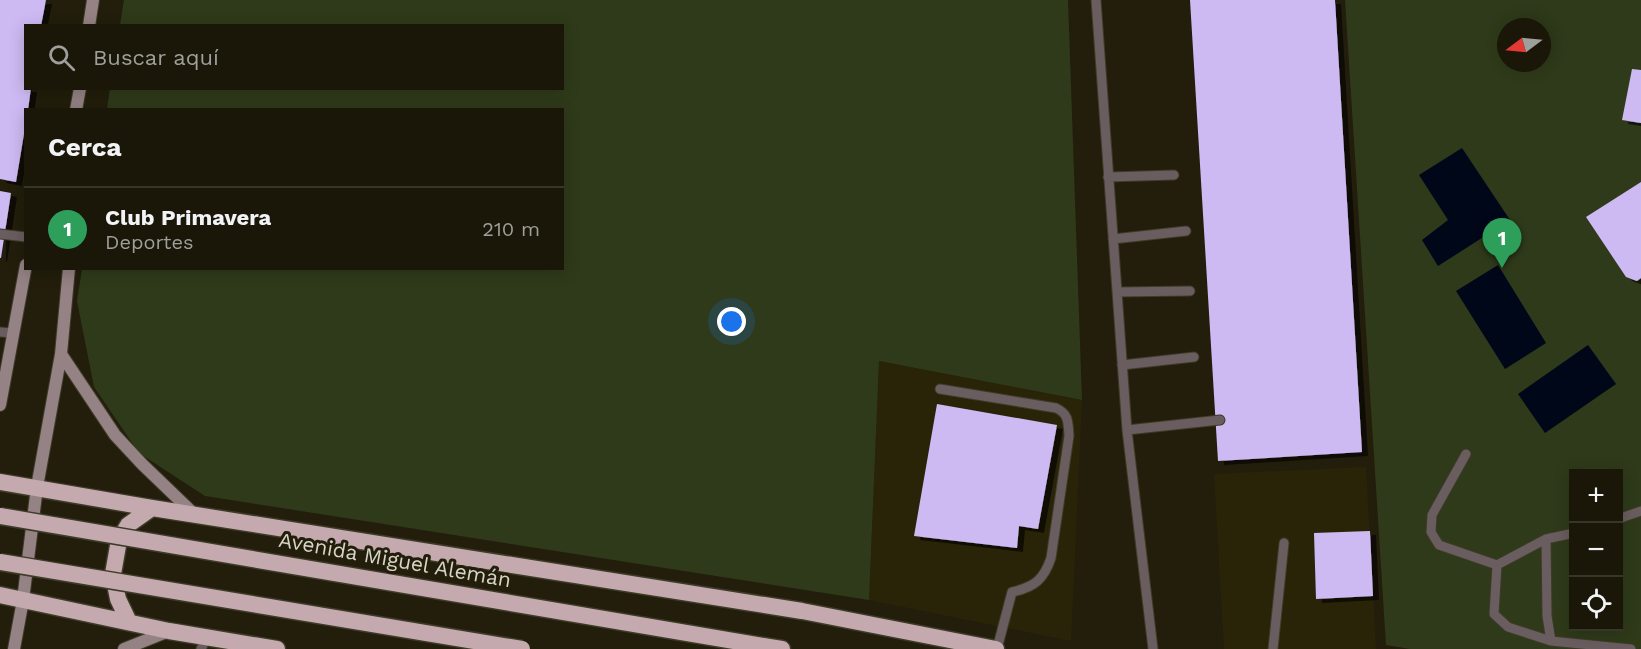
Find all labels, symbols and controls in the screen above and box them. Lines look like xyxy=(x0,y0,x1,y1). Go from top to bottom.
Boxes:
north arrow xyxy=(1497,18,1551,72)
search box xyxy=(24,24,564,90)
icon: search xyxy=(45,41,78,74)
text: Buscar aquí xyxy=(93,45,219,70)
text: Cerca xyxy=(48,132,122,162)
text: Club Primavera xyxy=(105,205,271,230)
text: 1 xyxy=(63,217,72,241)
text: 210 m xyxy=(482,217,540,241)
pin: 1 xyxy=(1482,218,1522,268)
text: Deportes xyxy=(105,230,194,254)
your location xyxy=(717,307,746,336)
map controls xyxy=(1569,469,1623,631)
button: + xyxy=(1569,469,1623,523)
button: − xyxy=(1569,523,1623,577)
street label: Avenida Miguel Alemán xyxy=(277,527,513,592)
button: locate xyxy=(1569,577,1623,631)

